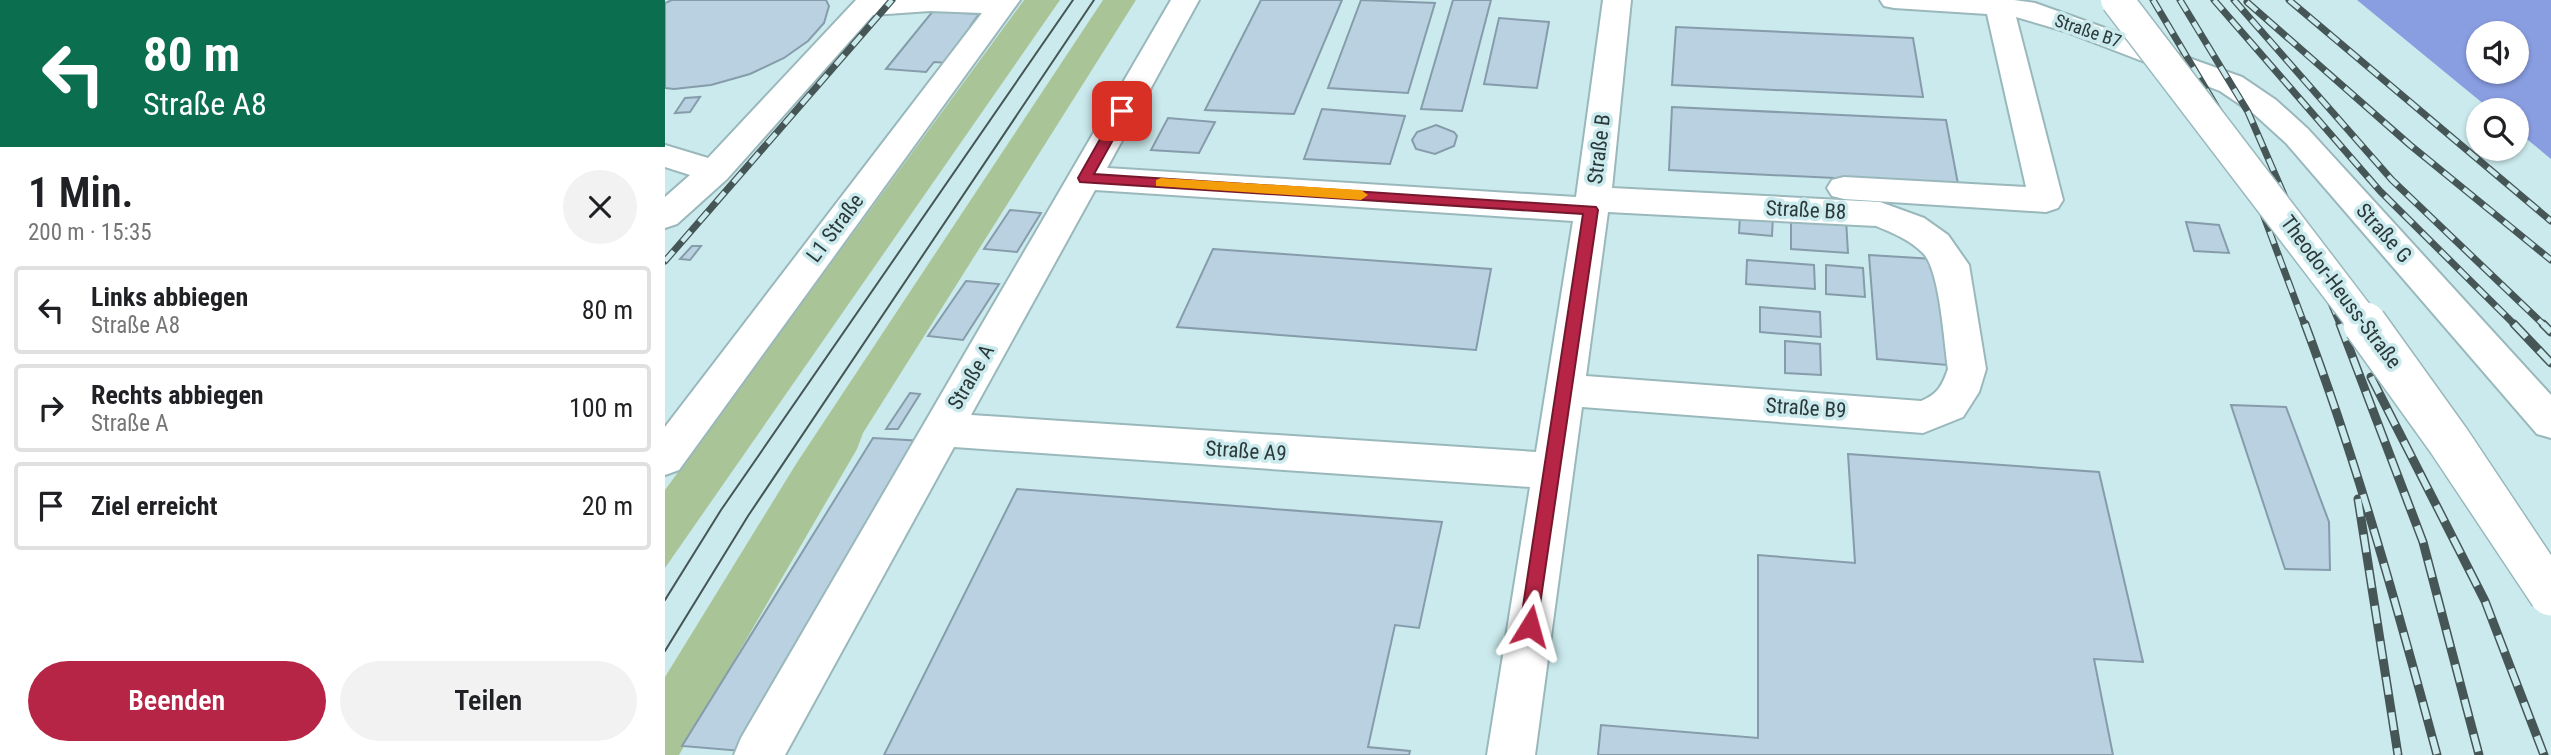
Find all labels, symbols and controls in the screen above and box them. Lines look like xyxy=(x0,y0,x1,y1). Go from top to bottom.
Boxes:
street label: Straße B7 xyxy=(2052,9,2124,52)
map controls xyxy=(2466,21,2529,161)
button: sound xyxy=(2466,21,2529,84)
text: 80 m xyxy=(143,26,240,83)
icon: left xyxy=(28,28,119,119)
pin xyxy=(1092,81,1152,141)
text: Straße A8 xyxy=(143,85,267,123)
icon: arrive xyxy=(1103,92,1141,130)
button: search xyxy=(2466,98,2529,161)
street label: Straße B xyxy=(1583,113,1615,185)
text: 1 Min. xyxy=(28,168,134,217)
button: close xyxy=(563,170,637,244)
street label: L1 Straße xyxy=(802,189,868,267)
street label: Straße B8 xyxy=(1765,196,1847,224)
street label: Straße G xyxy=(2351,199,2417,267)
street label: Theodor-Heuss-Straße xyxy=(2276,211,2406,373)
text: 200 m · 15:35 xyxy=(28,219,152,246)
text: Links abbiegen xyxy=(91,282,248,312)
icon: left xyxy=(32,291,70,329)
text: 80 m xyxy=(582,295,633,325)
text: Straße A8 xyxy=(91,312,180,339)
street label: Straße A xyxy=(943,340,999,414)
text: Rechts abbiegen xyxy=(91,380,264,410)
icon: right xyxy=(32,389,70,427)
text: 100 m xyxy=(569,393,633,423)
street label: Straße B9 xyxy=(1765,393,1847,423)
text: Straße A xyxy=(91,410,169,437)
street label: Straße A9 xyxy=(1205,436,1287,466)
icon: arrive xyxy=(32,487,70,525)
text: Ziel erreicht xyxy=(91,491,217,521)
text: 20 m xyxy=(582,491,633,521)
position arrow xyxy=(1493,589,1567,663)
button: Beenden xyxy=(28,661,326,741)
button: Teilen xyxy=(340,661,637,741)

